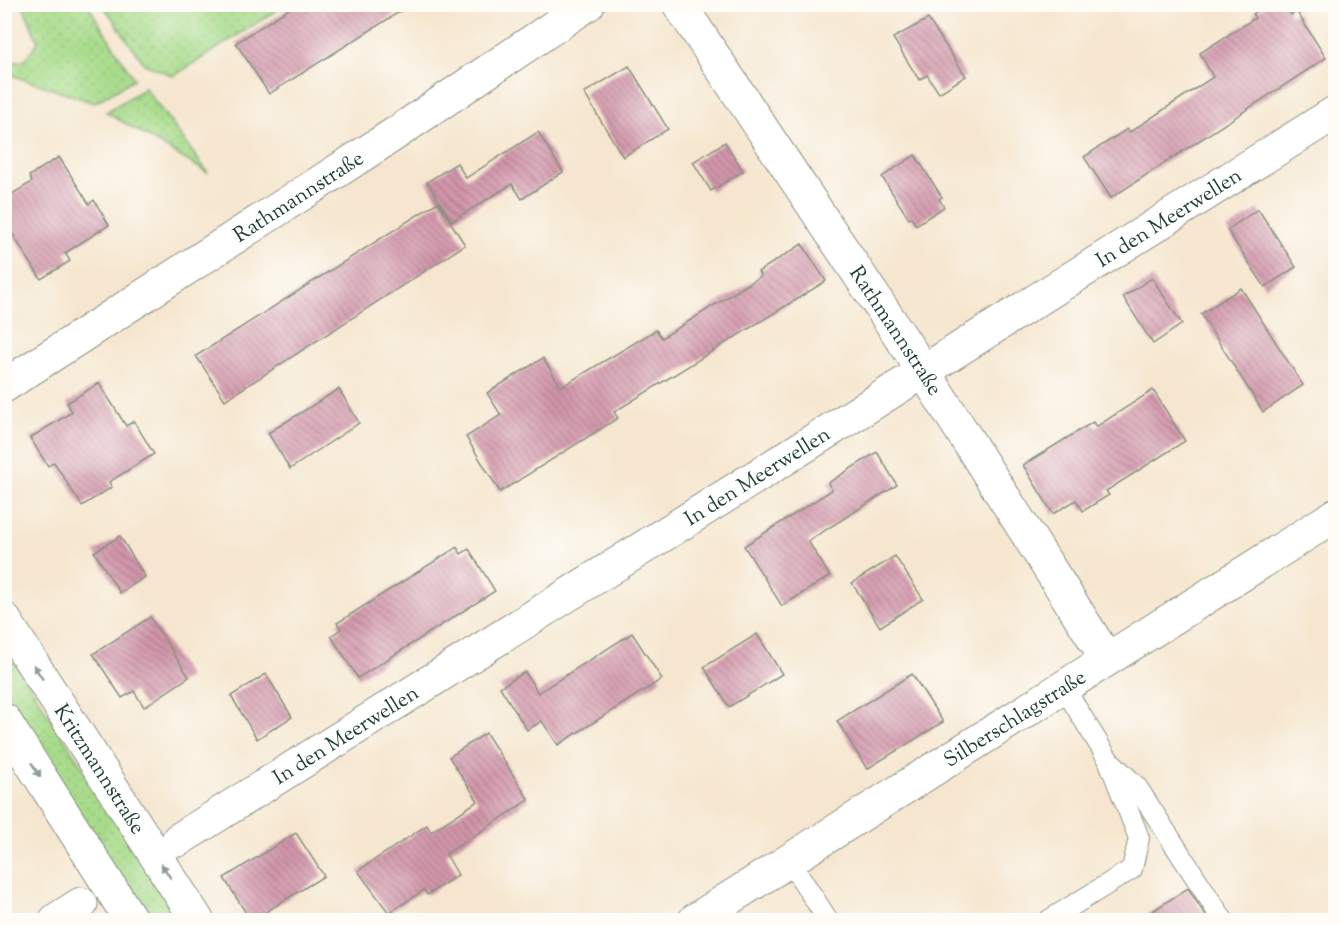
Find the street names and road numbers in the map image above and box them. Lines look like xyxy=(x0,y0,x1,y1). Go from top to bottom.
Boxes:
street label: Rathmannstraße xyxy=(228,145,370,251)
street label: In den Meerwellen xyxy=(1091,162,1248,276)
street label: Rathmannstraße xyxy=(841,261,948,402)
street label: In den Meerwellen xyxy=(679,420,837,535)
street label: Silberschlagstraße xyxy=(939,664,1093,776)
street label: In den Meerwellen xyxy=(268,679,425,793)
street label: Kritzmannstraße xyxy=(45,699,151,841)

